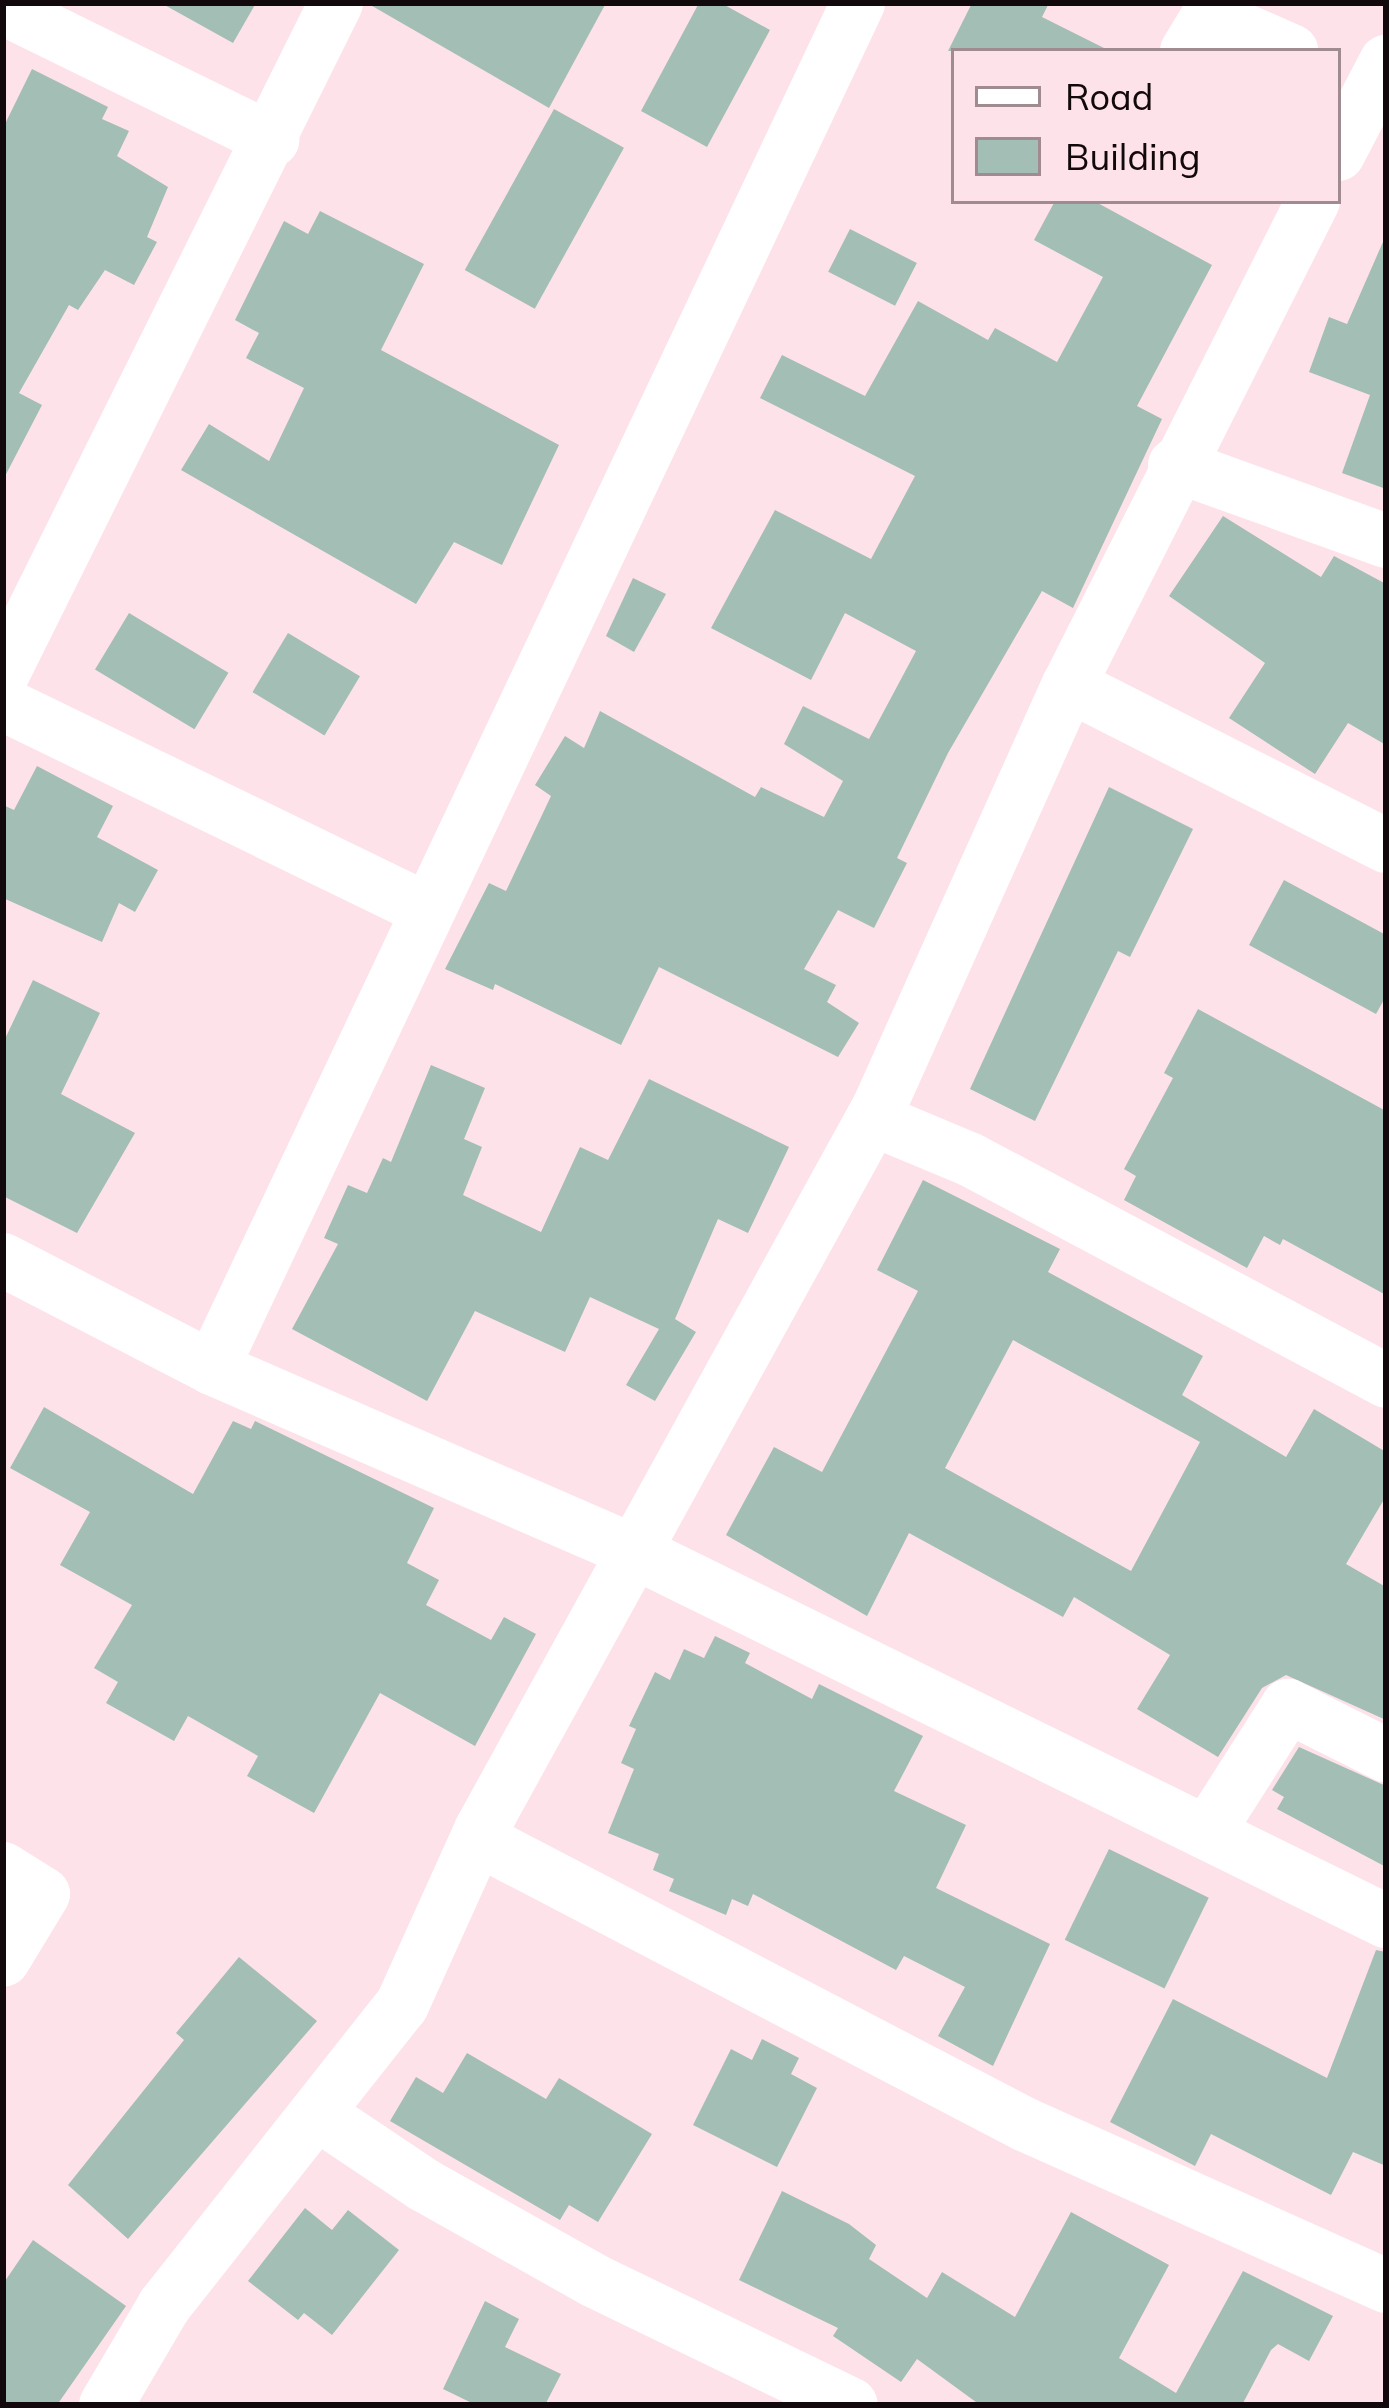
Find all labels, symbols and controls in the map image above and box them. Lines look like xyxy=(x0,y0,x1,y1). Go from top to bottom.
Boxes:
legend xyxy=(951,48,1341,204)
text: Road xyxy=(1065,74,1153,119)
text: Building xyxy=(1065,134,1200,179)

